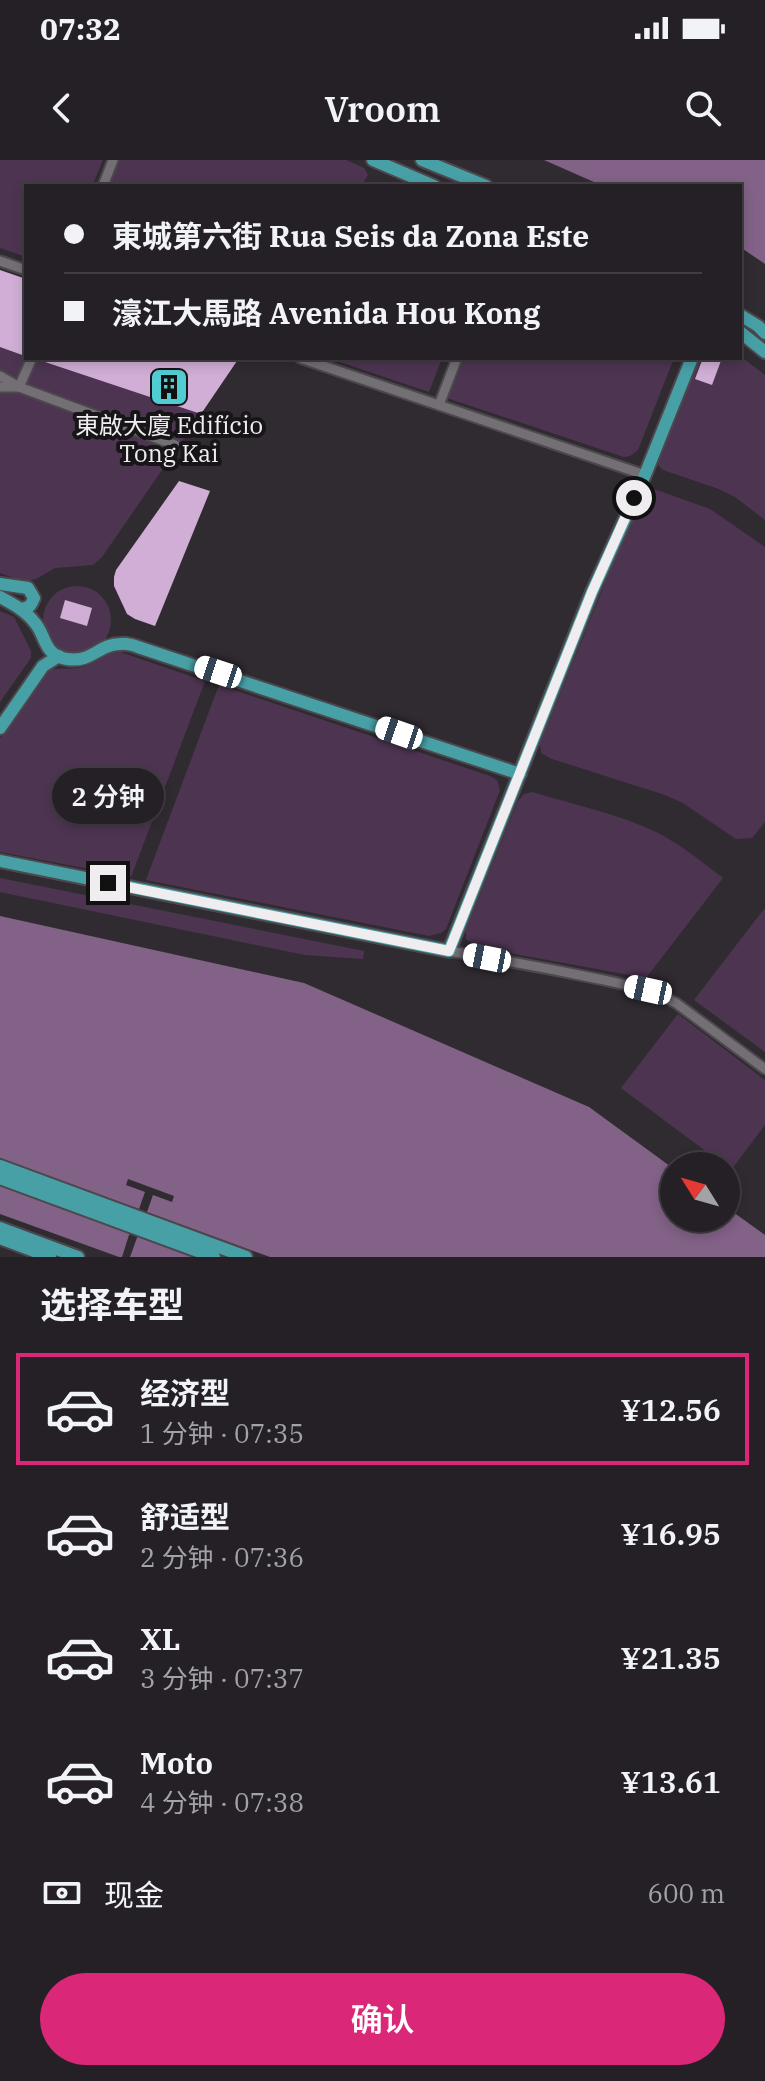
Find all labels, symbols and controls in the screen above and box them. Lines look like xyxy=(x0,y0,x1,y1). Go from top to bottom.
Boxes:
text: 07:32 xyxy=(40,9,121,48)
text: Vroom xyxy=(324,85,441,132)
icon: back xyxy=(40,86,84,130)
icon: search xyxy=(681,86,725,130)
text: 東城第六街 Rua Seis da Zona Este xyxy=(112,216,589,255)
text: 濠江大馬路 Avenida Hou Kong xyxy=(112,293,540,332)
building icon: 東啟大廈 Edifício Tong Kai xyxy=(148,366,190,408)
place label: 東啟大廈 Edifício Tong Kai xyxy=(75,409,263,469)
route start xyxy=(616,480,652,516)
car xyxy=(191,653,245,691)
car xyxy=(372,714,426,752)
callout: 2 分钟 xyxy=(52,767,164,823)
text: 2 分钟 xyxy=(71,779,145,813)
route end xyxy=(90,865,126,901)
car xyxy=(461,942,513,974)
car xyxy=(622,973,674,1007)
north arrow xyxy=(660,1152,740,1232)
map controls xyxy=(660,1152,740,1232)
text: 选择车型 xyxy=(40,1281,184,1328)
icon: car xyxy=(44,1373,116,1445)
text: 经济型 xyxy=(140,1373,230,1412)
text: ¥12.56 xyxy=(620,1390,721,1429)
text: 1 分钟 · 07:35 xyxy=(140,1416,304,1450)
icon: car xyxy=(44,1497,116,1569)
text: 舒适型 xyxy=(140,1497,230,1536)
text: ¥16.95 xyxy=(620,1514,721,1553)
text: 2 分钟 · 07:36 xyxy=(140,1540,304,1574)
text: XL xyxy=(140,1619,180,1658)
icon: car xyxy=(44,1621,116,1693)
text: ¥21.35 xyxy=(620,1638,721,1677)
text: 3 分钟 · 07:37 xyxy=(140,1661,304,1695)
text: Moto xyxy=(140,1743,213,1782)
icon: car xyxy=(44,1745,116,1817)
text: ¥13.61 xyxy=(620,1762,721,1801)
text: 4 分钟 · 07:38 xyxy=(140,1785,304,1819)
icon: cash xyxy=(40,1871,84,1915)
text: 现金 xyxy=(104,1875,164,1914)
text: 600 m xyxy=(647,1876,725,1910)
button: 确认 xyxy=(40,1973,725,2065)

